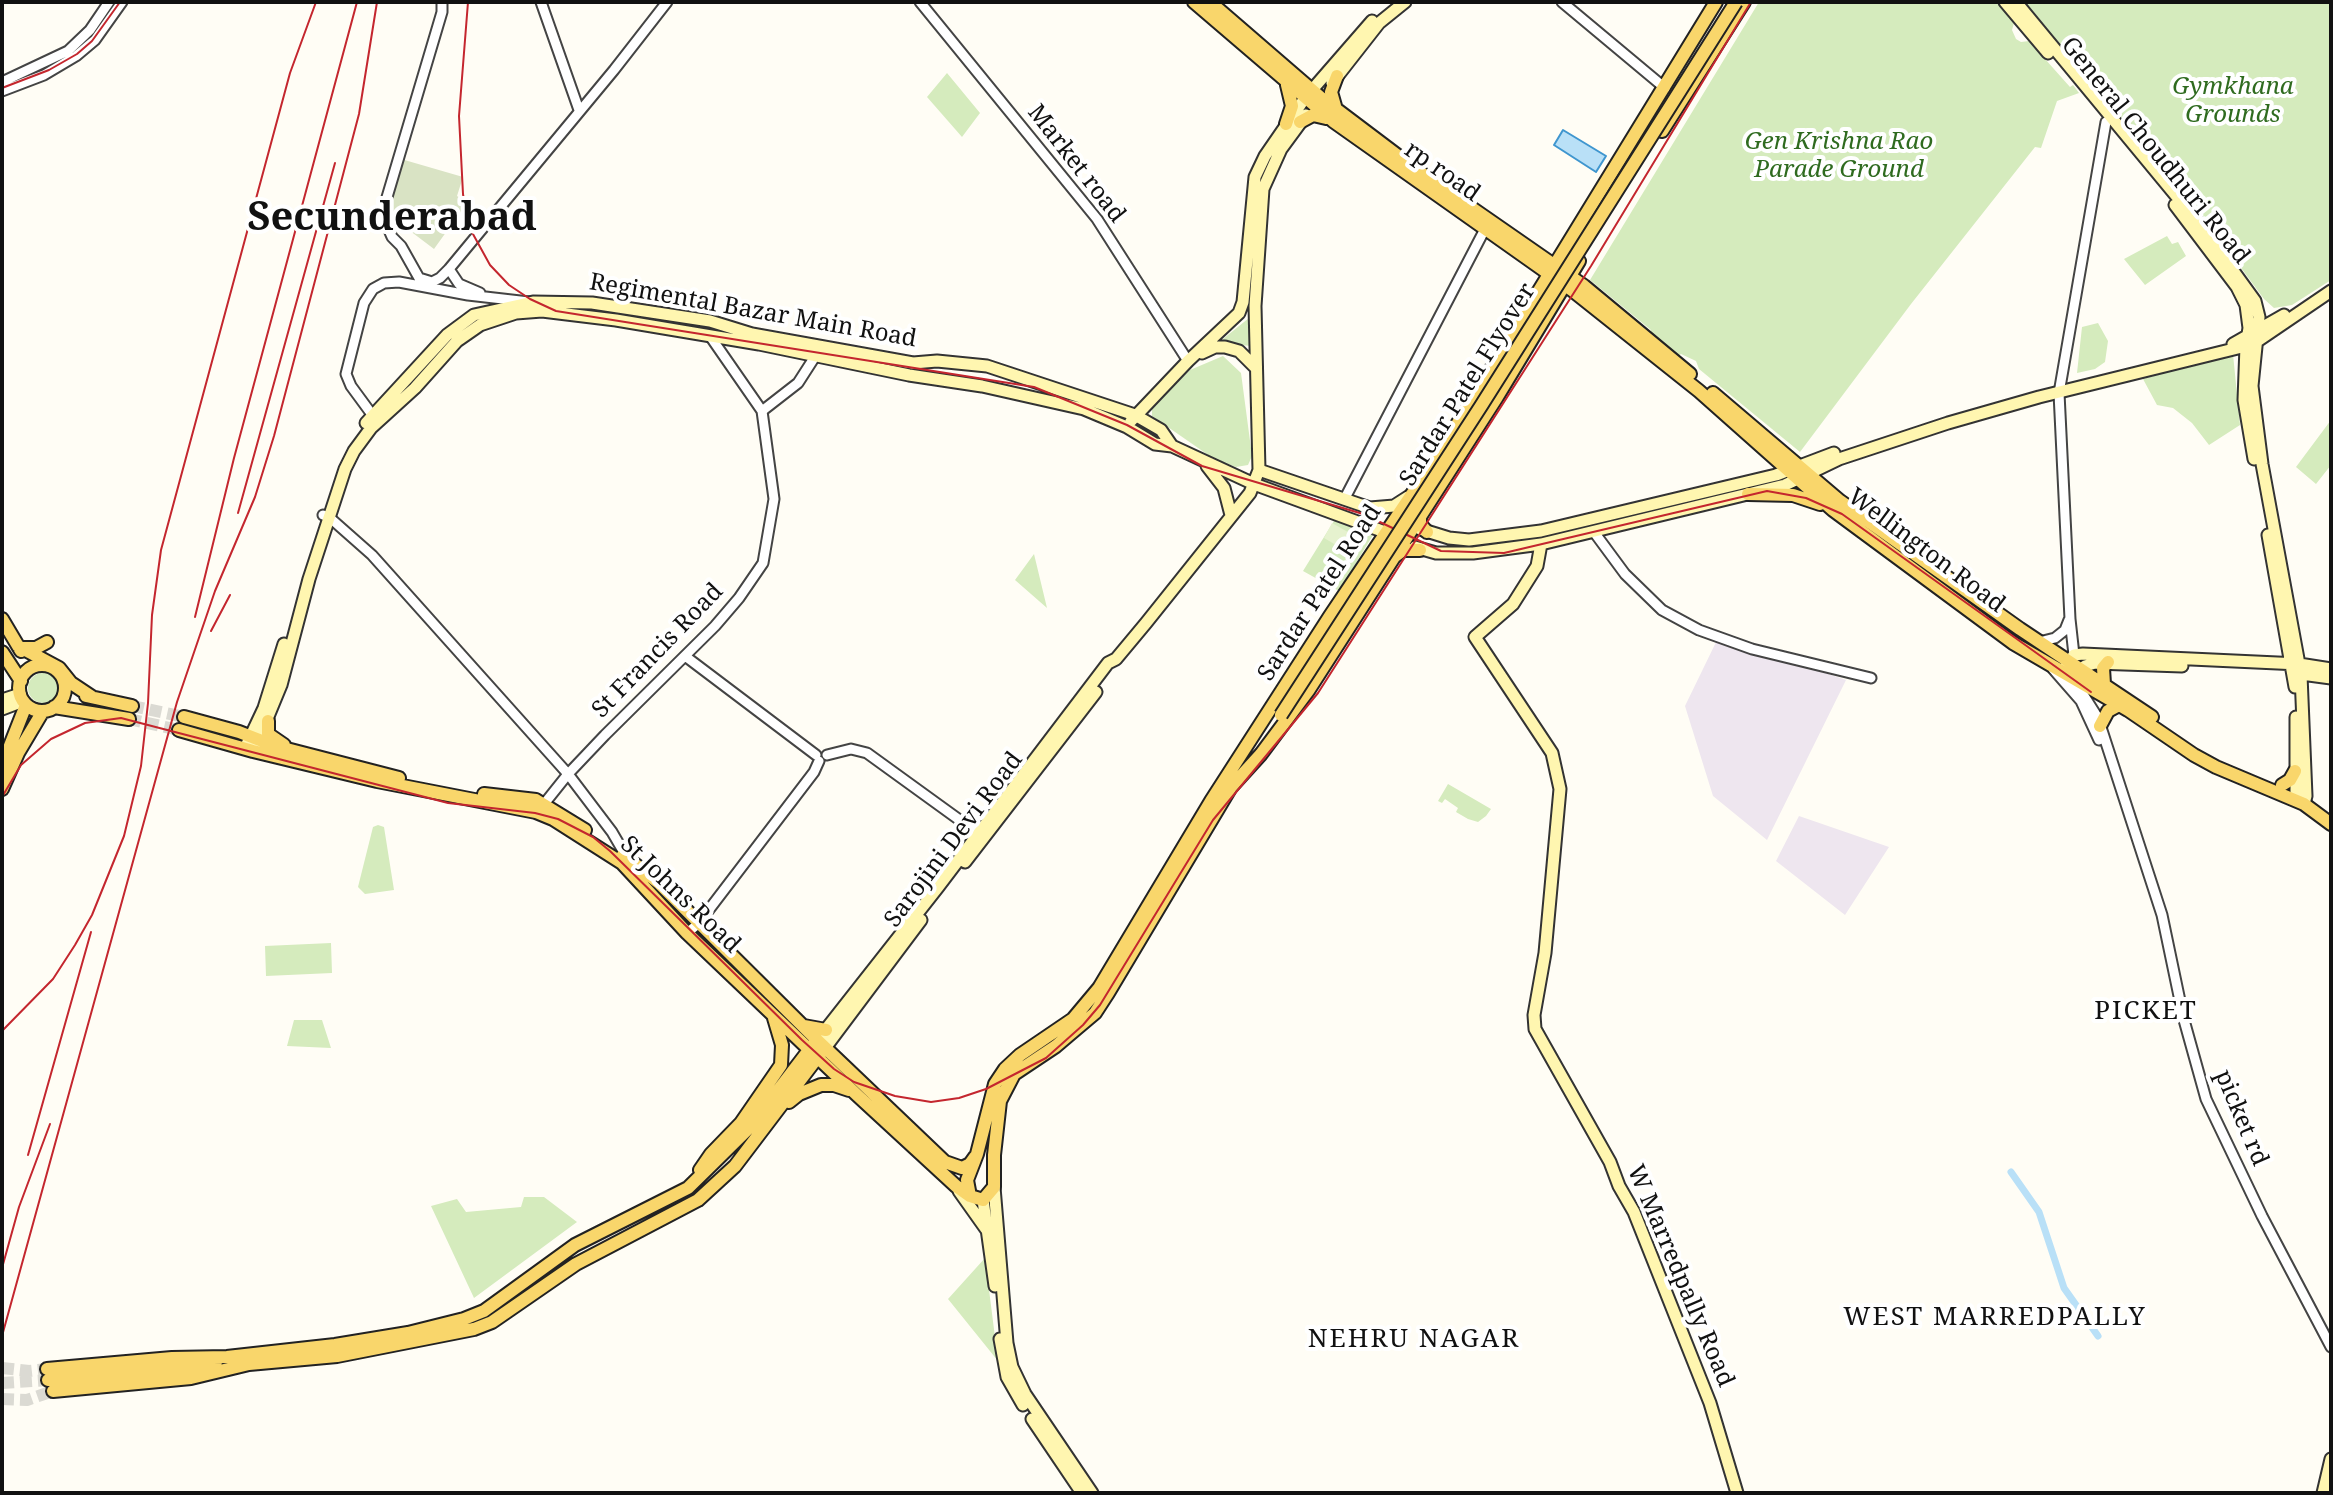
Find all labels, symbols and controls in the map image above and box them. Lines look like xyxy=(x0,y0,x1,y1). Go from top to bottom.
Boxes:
street label: General Choudhuri Road xyxy=(2055,32,2255,270)
park label: Gymkhana Grounds xyxy=(2172,73,2294,129)
street label: Market road xyxy=(1021,99,1131,229)
park label: Gen Krishna Rao Parade Ground xyxy=(1745,128,1933,184)
street label: rp road xyxy=(1399,136,1485,208)
district label: Secunderabad xyxy=(247,195,537,243)
street label: Regimental Bazar Main Road xyxy=(587,268,919,354)
street label: Sardar Patel Flyover xyxy=(1394,278,1542,492)
street label: Wellington Road xyxy=(1842,483,2010,619)
street label: Sardar Patel Road xyxy=(1252,499,1388,687)
street label: St Francis Road xyxy=(586,578,730,724)
street label: Sarojini Devi Road xyxy=(879,747,1029,933)
street label: St Johns Road xyxy=(614,831,746,959)
district label: PICKET xyxy=(2094,996,2198,1028)
street label: picket rd xyxy=(2208,1066,2274,1170)
street label: W Marredpally Road xyxy=(1620,1161,1740,1391)
district label: WEST MARREDPALLY xyxy=(1843,1302,2147,1334)
district label: NEHRU NAGAR xyxy=(1308,1324,1520,1356)

